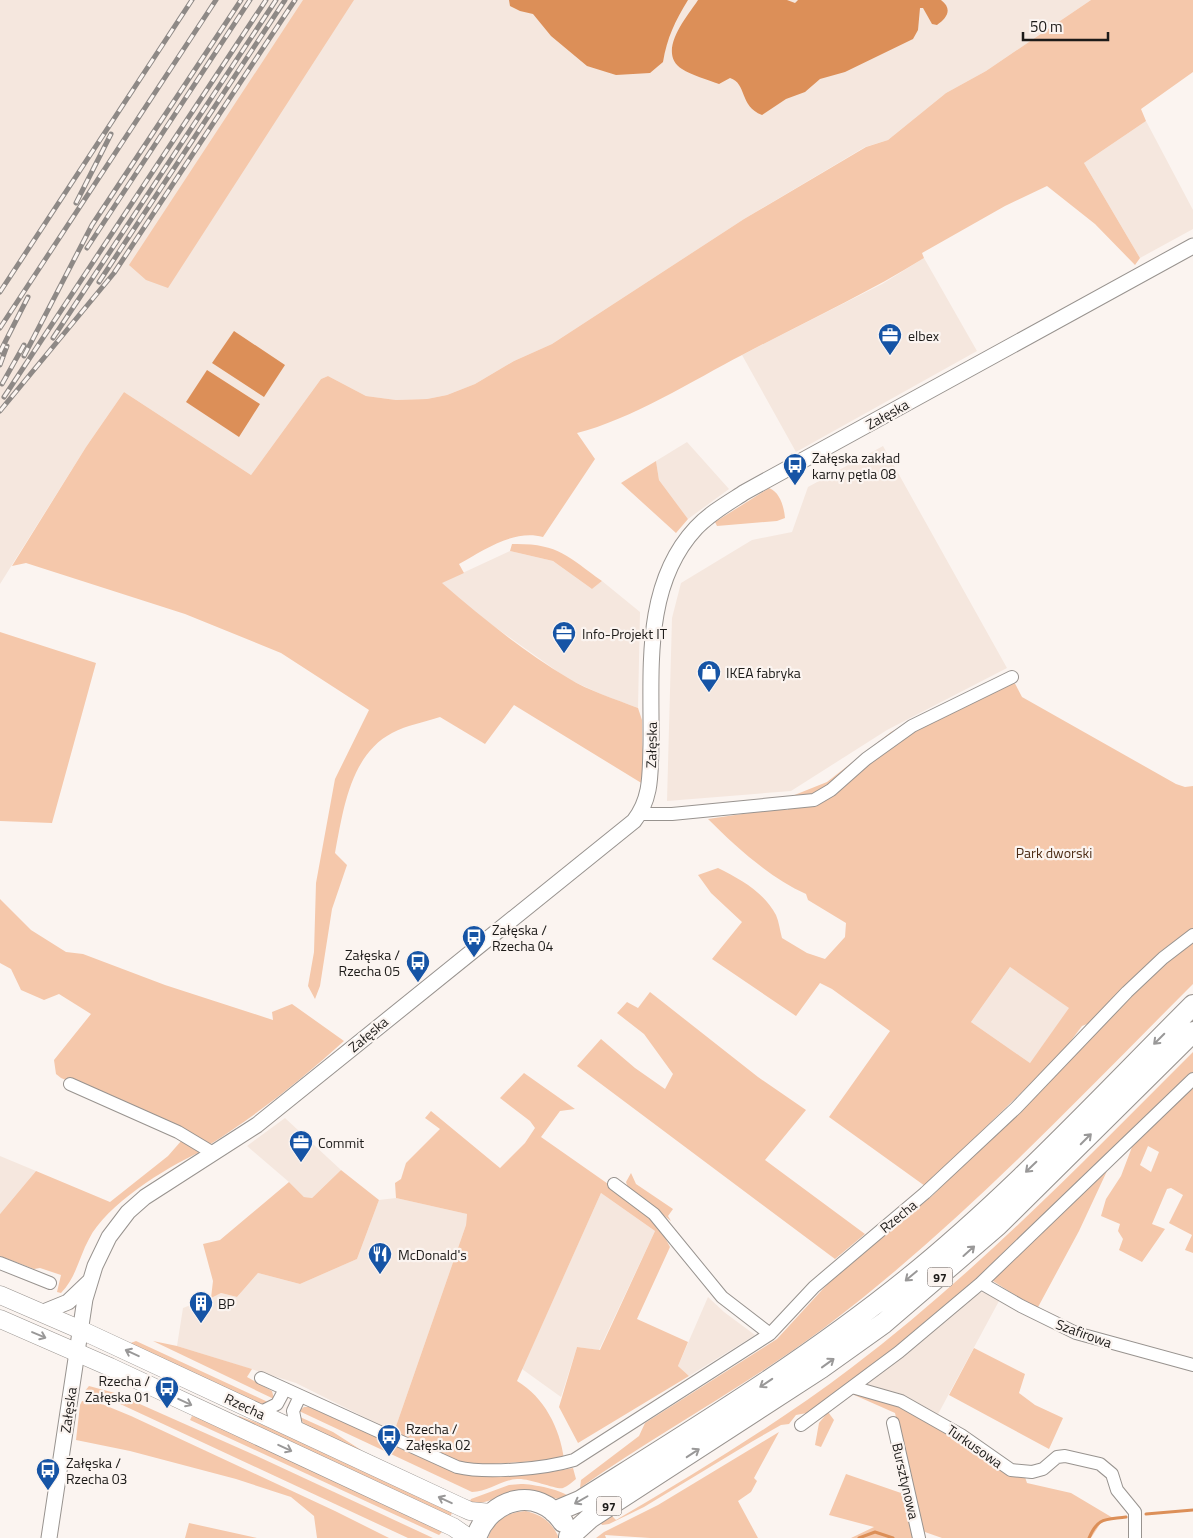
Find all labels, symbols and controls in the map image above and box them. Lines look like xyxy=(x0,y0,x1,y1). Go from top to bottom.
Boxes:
scale bar xyxy=(1023,10,1108,42)
text: 50 m xyxy=(1030,15,1063,38)
office icon: elbex xyxy=(877,322,903,356)
place label: elbex xyxy=(908,325,940,346)
street label: Załęska xyxy=(862,394,912,434)
place label: Załęska zakład karny pętla 08 xyxy=(812,447,900,484)
bus stop icon: Załęska zakład karny pętla 08 xyxy=(782,452,808,486)
office icon: Info-Projekt IT xyxy=(551,620,577,654)
place label: Info-Projekt IT xyxy=(582,623,668,644)
shop icon: IKEA fabryka xyxy=(696,659,722,693)
place label: IKEA fabryka xyxy=(726,662,801,683)
street label: Załęska xyxy=(640,722,662,768)
park label: Park dworski xyxy=(1016,842,1092,863)
place label: Załęska / Rzecha 04 xyxy=(492,919,554,956)
bus stop icon: Załęska / Rzecha 04 xyxy=(461,924,487,958)
place label: Załęska / Rzecha 05 xyxy=(339,944,400,981)
bus stop icon: Załęska / Rzecha 05 xyxy=(405,949,431,983)
street label: Załęska xyxy=(344,1011,392,1057)
one-way arrow xyxy=(1153,1033,1165,1045)
office icon: Commit xyxy=(288,1129,314,1163)
place label: Commit xyxy=(318,1132,364,1153)
one-way arrow xyxy=(1080,1132,1092,1145)
one-way arrow xyxy=(1025,1161,1038,1173)
street label: Rzecha xyxy=(875,1194,921,1238)
restaurant icon: McDonald's xyxy=(367,1241,393,1275)
place label: McDonald's xyxy=(398,1244,467,1265)
one-way arrow xyxy=(962,1246,975,1257)
road number: 97 xyxy=(928,1268,952,1286)
one-way arrow xyxy=(905,1270,918,1281)
building icon: BP xyxy=(188,1290,214,1324)
place label: BP xyxy=(218,1293,235,1314)
street label: Szafirowa xyxy=(1053,1313,1115,1353)
one-way arrow xyxy=(31,1331,46,1341)
one-way arrow xyxy=(125,1348,140,1358)
one-way arrow xyxy=(821,1358,835,1368)
place label: Rzecha / Załęska 01 xyxy=(85,1370,150,1407)
bus stop icon: Rzecha / Załęska 01 xyxy=(154,1375,180,1409)
one-way arrow xyxy=(759,1378,773,1388)
street label: Załęska xyxy=(54,1386,82,1434)
street label: Rzecha xyxy=(221,1387,269,1425)
one-way arrow xyxy=(177,1397,192,1407)
place label: Rzecha / Załęska 02 xyxy=(406,1418,471,1455)
street label: Turkusowa xyxy=(943,1419,1007,1473)
bus stop icon: Rzecha / Załęska 02 xyxy=(376,1423,402,1457)
street label: Bursztynowa xyxy=(887,1441,925,1521)
one-way arrow xyxy=(277,1443,292,1453)
one-way arrow xyxy=(685,1447,699,1457)
place label: Załęska / Rzecha 03 xyxy=(66,1452,127,1489)
bus stop icon: Załęska / Rzecha 03 xyxy=(35,1457,61,1491)
one-way arrow xyxy=(438,1494,453,1504)
one-way arrow xyxy=(574,1495,589,1505)
road number: 97 xyxy=(596,1496,622,1515)

